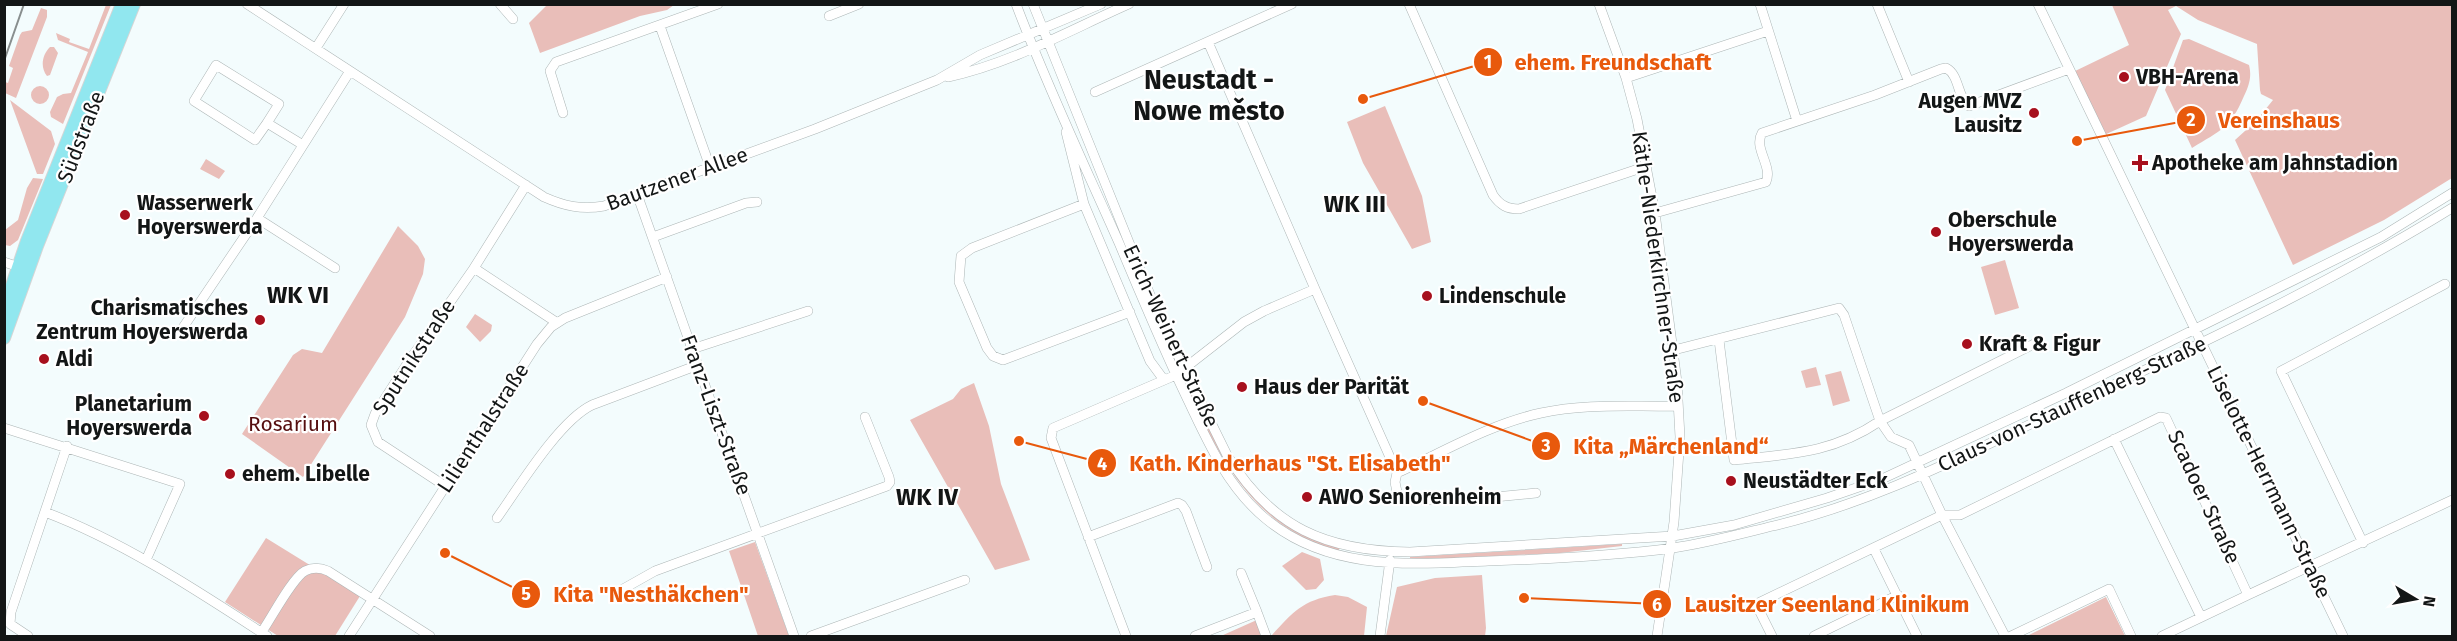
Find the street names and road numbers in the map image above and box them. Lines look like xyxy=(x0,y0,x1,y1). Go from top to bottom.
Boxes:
street label: Südstraße xyxy=(52,87,110,187)
street label: Käthe-Niederkirchner-Straße xyxy=(1626,129,1690,405)
street label: Bautzener Allee xyxy=(603,141,751,217)
street label: Erich-Weinert-Straße xyxy=(1117,241,1225,431)
street label: Sputnikstraße xyxy=(367,294,461,420)
street label: Claus-von-Stauffenberg-Straße xyxy=(1934,330,2210,478)
street label: Franz-Liszt-Straße xyxy=(675,331,757,499)
street label: Lilienthalstraße xyxy=(431,358,535,498)
street label: Liselotte-Herrmann-Straße xyxy=(2201,361,2337,603)
street label: Scadoer Straße xyxy=(2162,426,2246,568)

